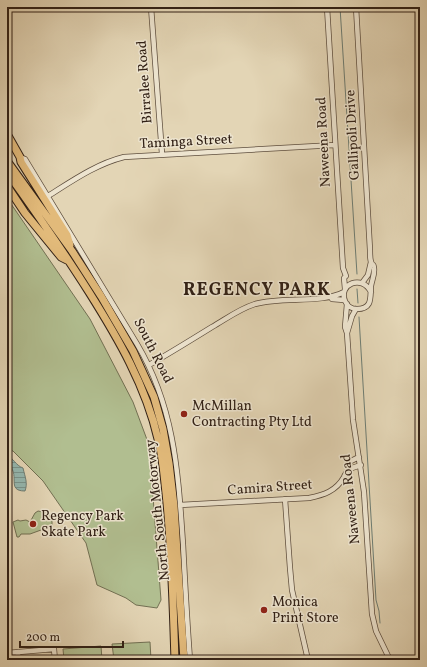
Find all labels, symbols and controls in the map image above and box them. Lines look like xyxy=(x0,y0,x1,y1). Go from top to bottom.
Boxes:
street label: Birralee Road xyxy=(133,40,157,124)
street label: Gallipoli Drive xyxy=(341,89,365,181)
street label: Naweena Road xyxy=(312,96,336,188)
street label: Taminga Street xyxy=(139,130,233,154)
district label: REGENCY PARK xyxy=(183,278,331,303)
street label: South Road xyxy=(128,315,178,387)
place label: McMillan Contracting Pty Ltd xyxy=(192,397,312,432)
marker: McMillan Contracting Pty Ltd xyxy=(179,409,189,419)
street label: North South Motorway xyxy=(141,438,175,582)
street label: Naweena Road xyxy=(337,453,365,545)
street label: Camira Street xyxy=(227,476,313,500)
place label: Regency Park Skate Park xyxy=(41,507,124,542)
marker: Regency Park Skate Park xyxy=(28,519,38,529)
place label: Monica Print Store xyxy=(272,593,339,628)
marker: Monica Print Store xyxy=(259,605,269,615)
scale bar xyxy=(20,623,123,649)
text: 200 m xyxy=(26,630,60,646)

